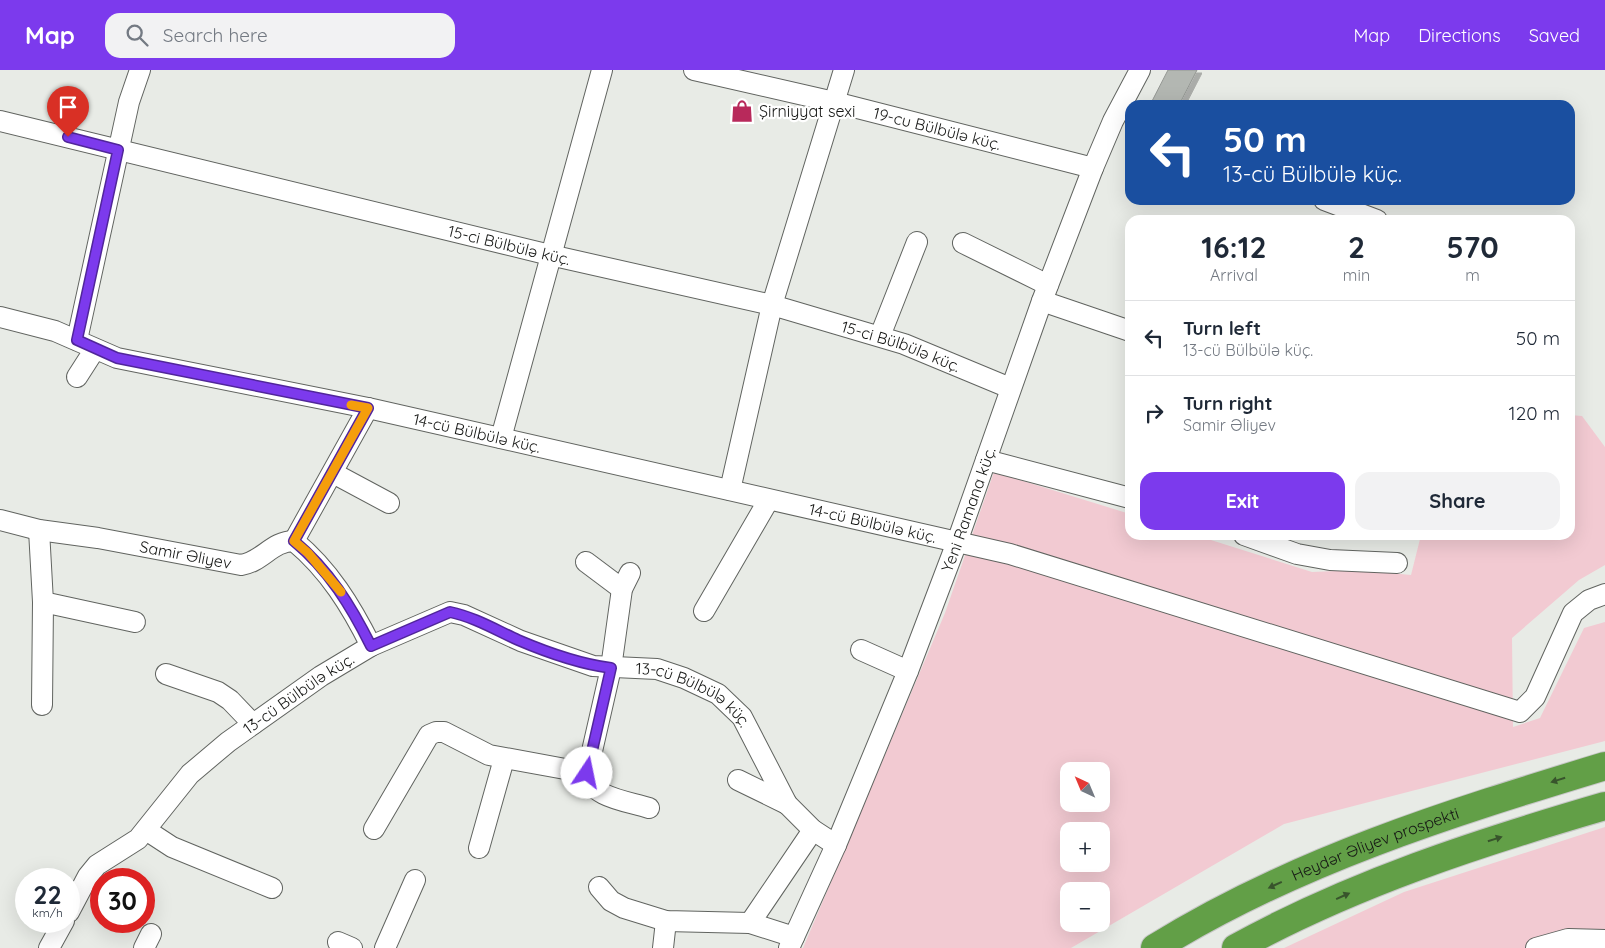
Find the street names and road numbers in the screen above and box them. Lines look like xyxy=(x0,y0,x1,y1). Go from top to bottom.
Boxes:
street label: 19-cu Bülbülə küç. xyxy=(871,102,1003,154)
street label: 15-ci Bülbülə küç. xyxy=(446,221,572,269)
street label: 15-ci Bülbülə küç. xyxy=(839,316,964,376)
street label: 14-cü Bülbülə küç. xyxy=(411,409,543,457)
street label: Yeni Ramana küç. xyxy=(937,444,1000,575)
street label: 14-cü Bülbülə küç. xyxy=(807,499,939,547)
street label: Samir Əliyev xyxy=(138,536,233,573)
street label: 13-cü Bülbülə küç. xyxy=(239,648,358,738)
street label: 13-cü Bülbülə küç. xyxy=(635,658,755,730)
street label: Heydər Əliyev prospekti xyxy=(1288,803,1461,885)

